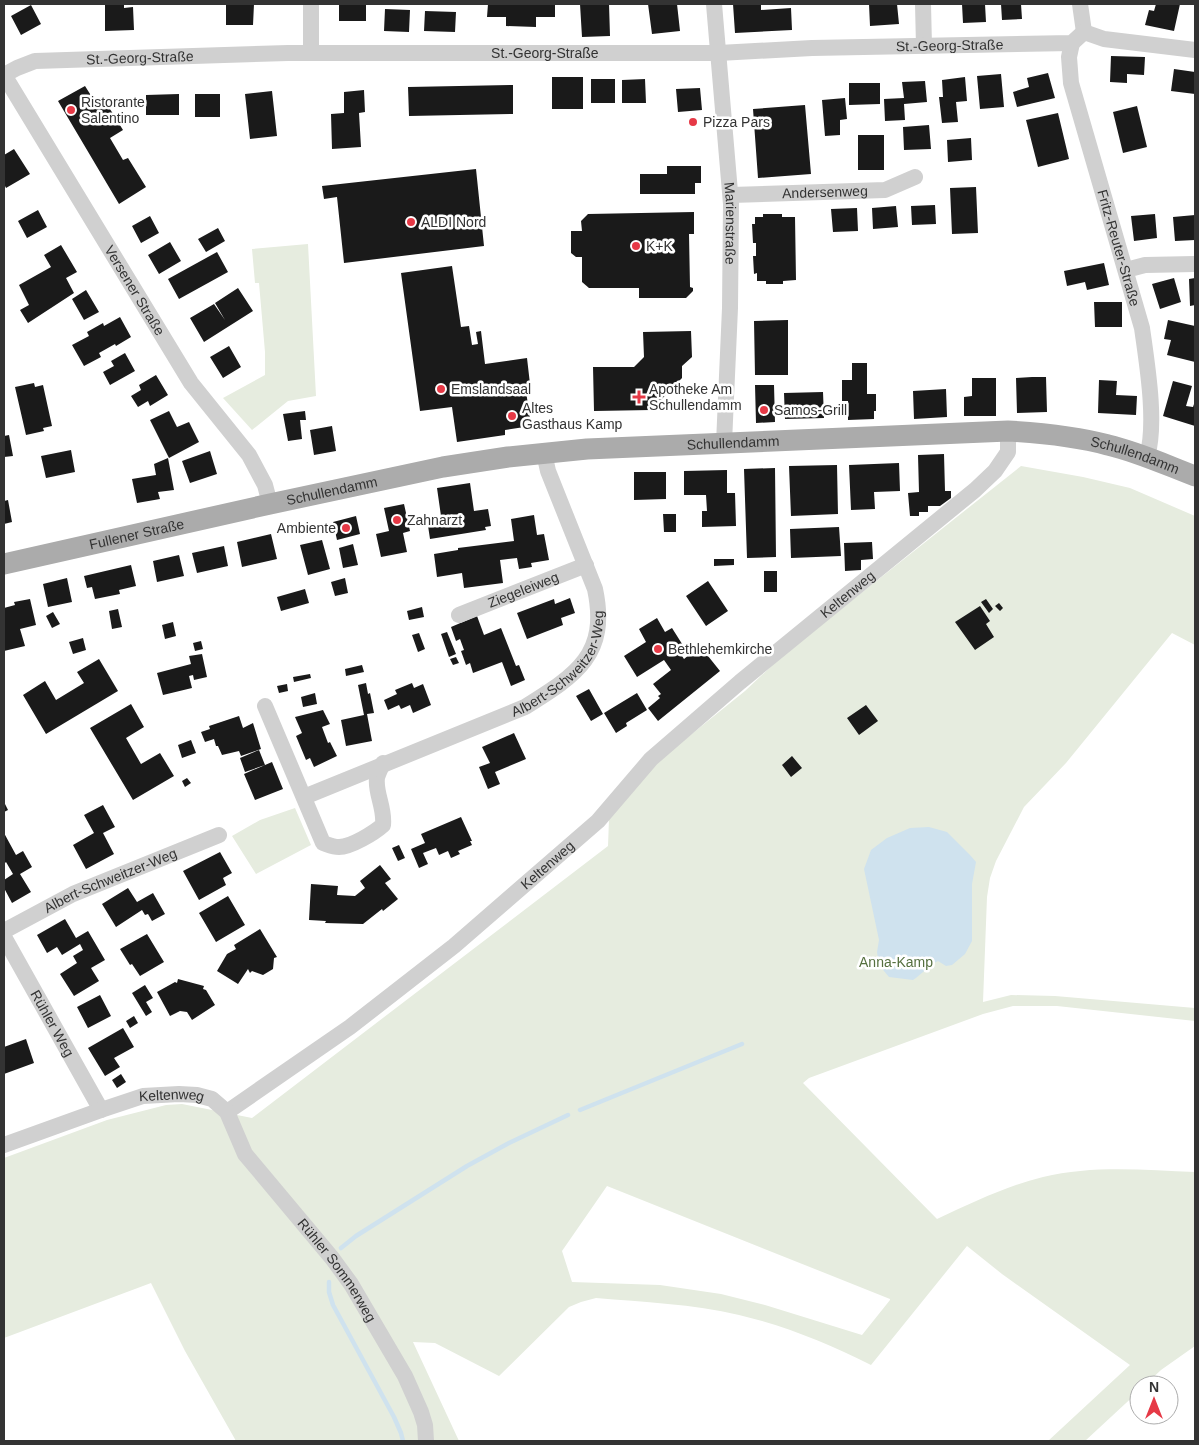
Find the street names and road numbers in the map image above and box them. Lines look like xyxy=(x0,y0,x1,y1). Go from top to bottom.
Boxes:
street label: St.-Georg-Straße xyxy=(896,36,1004,54)
street label: St.-Georg-Straße xyxy=(491,45,599,61)
street label: St.-Georg-Straße xyxy=(86,48,194,67)
street label: Marienstraße xyxy=(721,181,739,265)
street label: Andersenweg xyxy=(782,183,868,201)
street label: Fritz-Reuter-Straße xyxy=(1094,188,1143,308)
street label: Versener Straße xyxy=(101,243,168,338)
street label: Schullendamm xyxy=(686,433,780,453)
street label: Schullendamm xyxy=(1089,433,1182,477)
street label: Schullendamm xyxy=(285,473,379,508)
street label: Fullener Straße xyxy=(88,516,186,553)
street label: Keltenweg xyxy=(817,567,878,621)
street label: Ziegeleiweg xyxy=(485,569,561,611)
street label: Albert-Schweitzer-Weg xyxy=(509,610,606,720)
street label: Keltenweg xyxy=(517,837,577,892)
street label: Albert-Schweitzer-Weg xyxy=(41,845,179,916)
street label: Rühler Weg xyxy=(27,987,77,1059)
street label: Keltenweg xyxy=(138,1086,206,1105)
street label: Rühler Sommerweg xyxy=(294,1215,379,1325)

